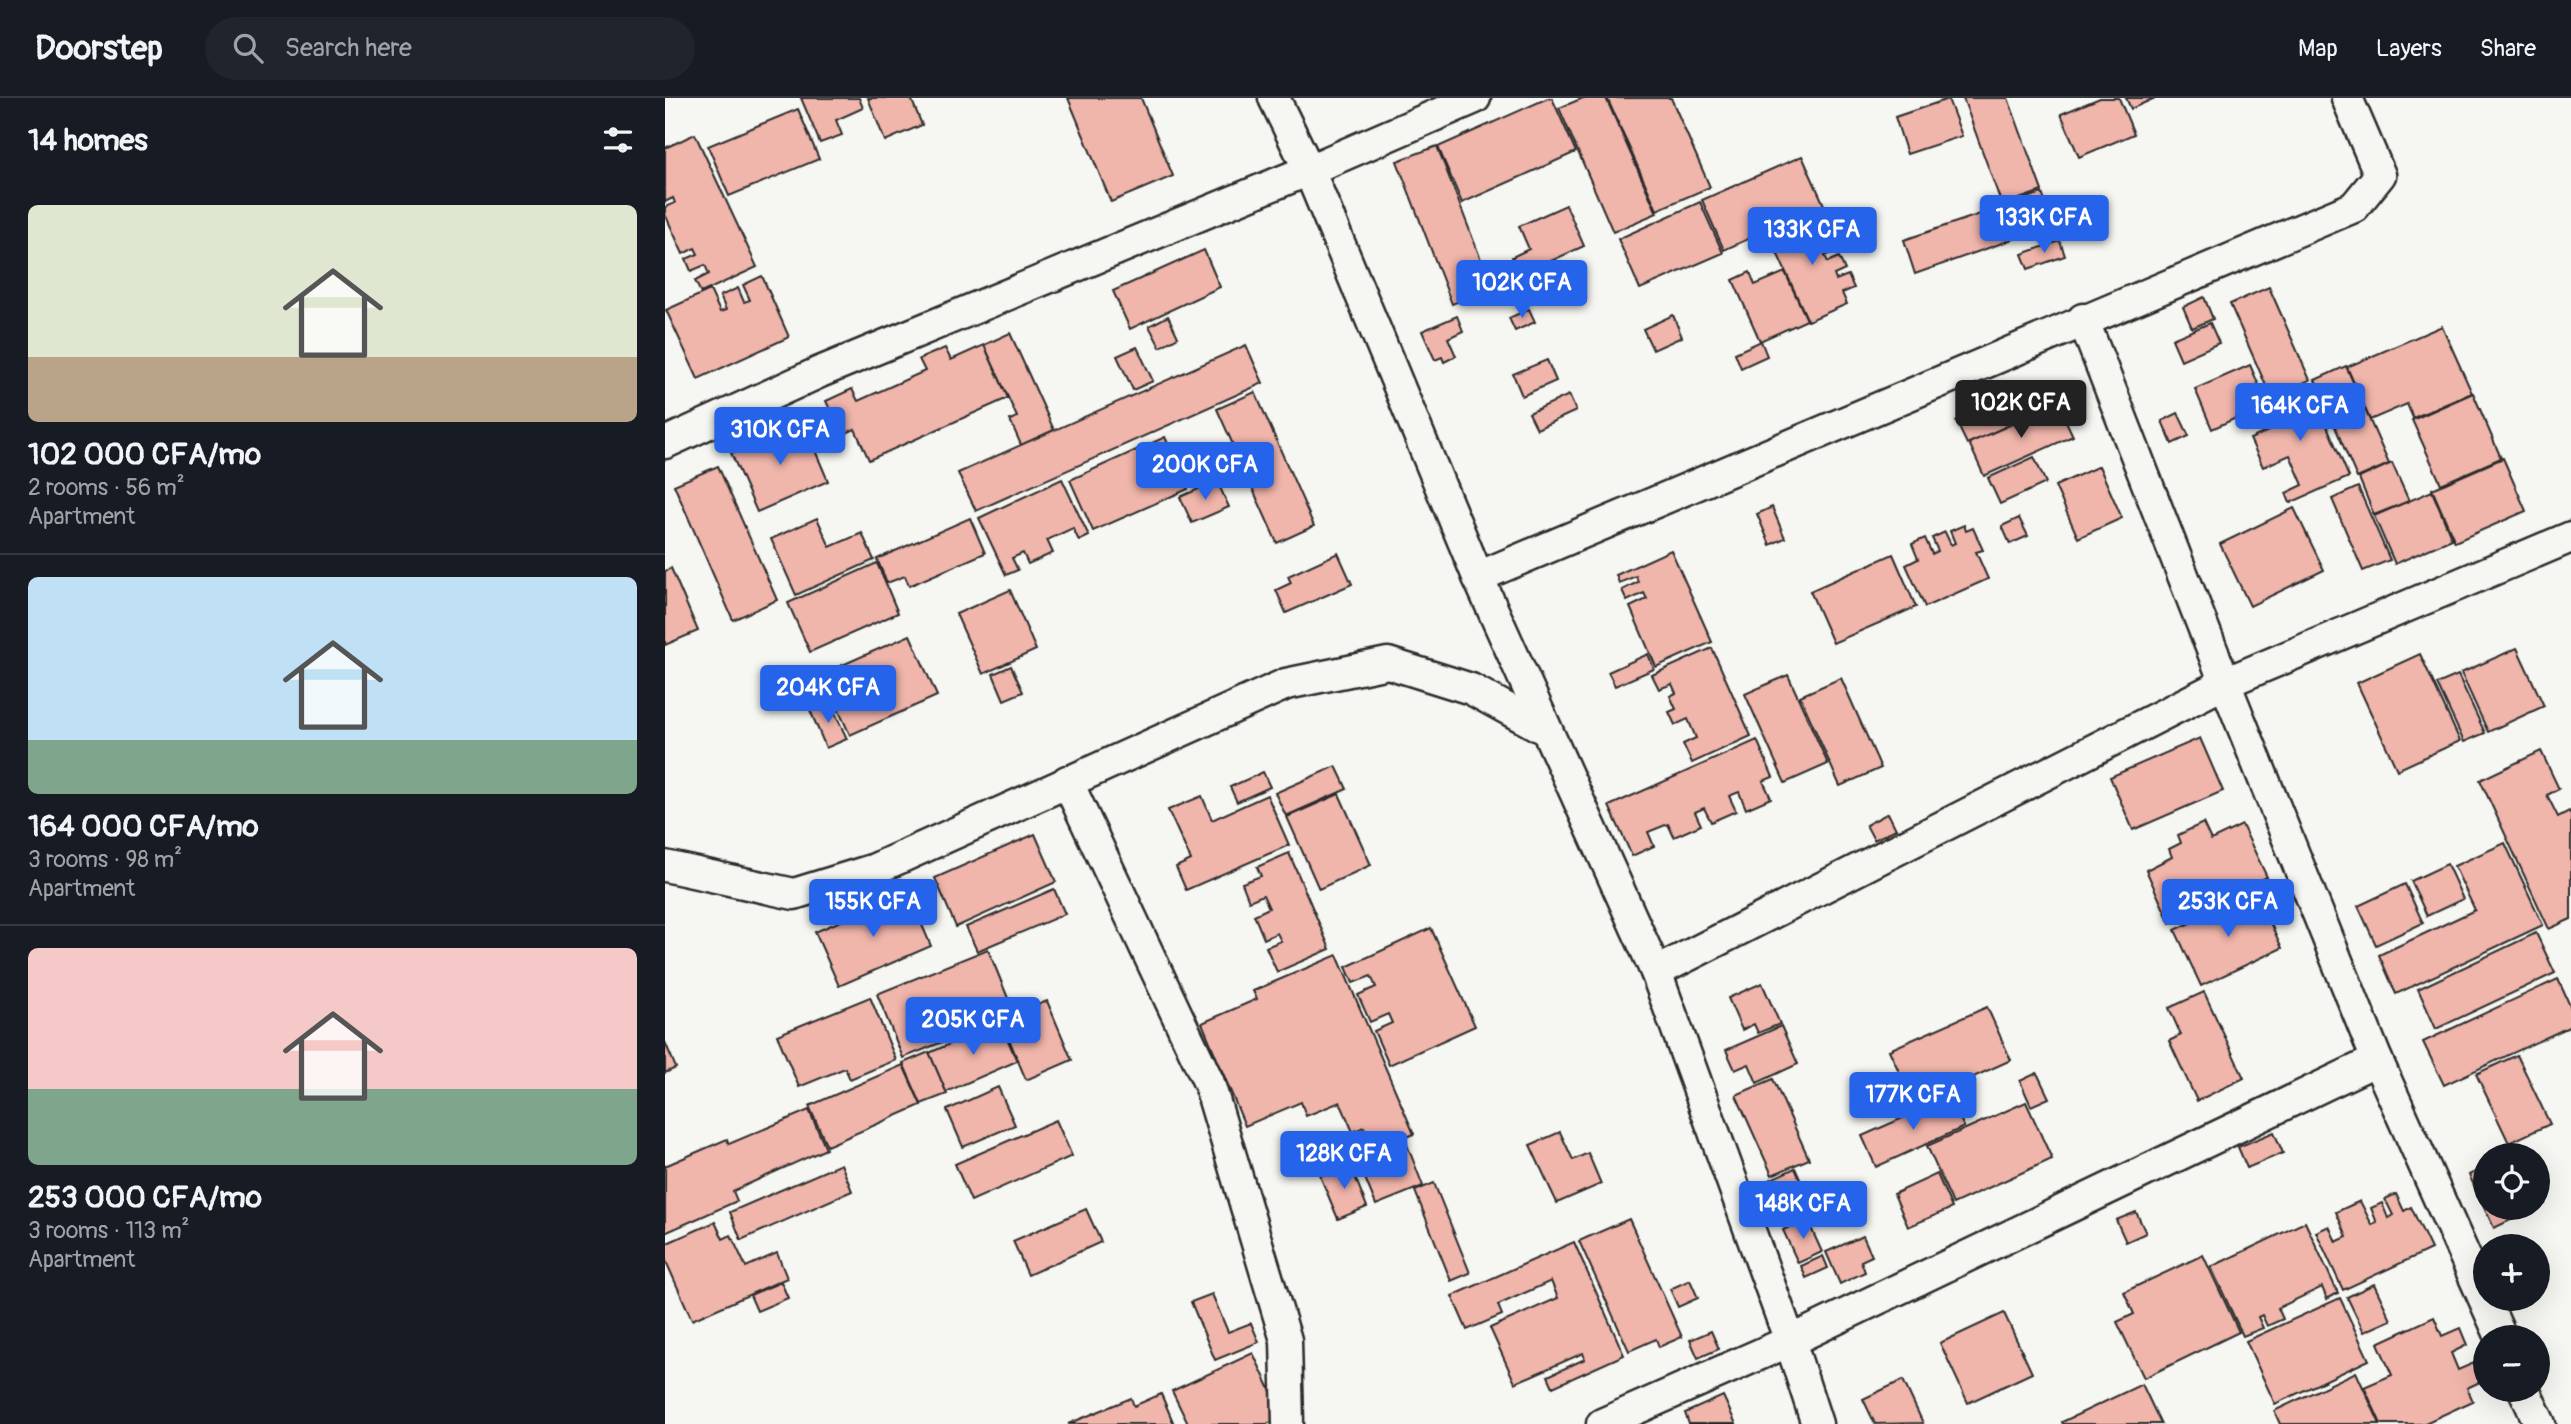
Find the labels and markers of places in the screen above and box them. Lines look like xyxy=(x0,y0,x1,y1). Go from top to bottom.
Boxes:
pin: 133K CFA xyxy=(1972,195,2116,255)
pin: 133K CFA xyxy=(1740,208,1884,267)
pin: 102K CFA xyxy=(1450,260,1594,320)
pin: 102K CFA xyxy=(1949,380,2093,440)
pin: 164K CFA xyxy=(2228,384,2372,443)
pin: 310K CFA xyxy=(708,408,852,467)
pin: 200K CFA xyxy=(1133,442,1277,502)
pin: 204K CFA xyxy=(756,666,900,725)
pin: 155K CFA xyxy=(801,880,945,939)
pin: 253K CFA xyxy=(2156,880,2300,939)
pin: 205K CFA xyxy=(901,998,1045,1057)
pin: 177K CFA xyxy=(1841,1072,1985,1132)
pin: 128K CFA xyxy=(1272,1132,1416,1191)
pin: 148K CFA xyxy=(1731,1182,1875,1241)

